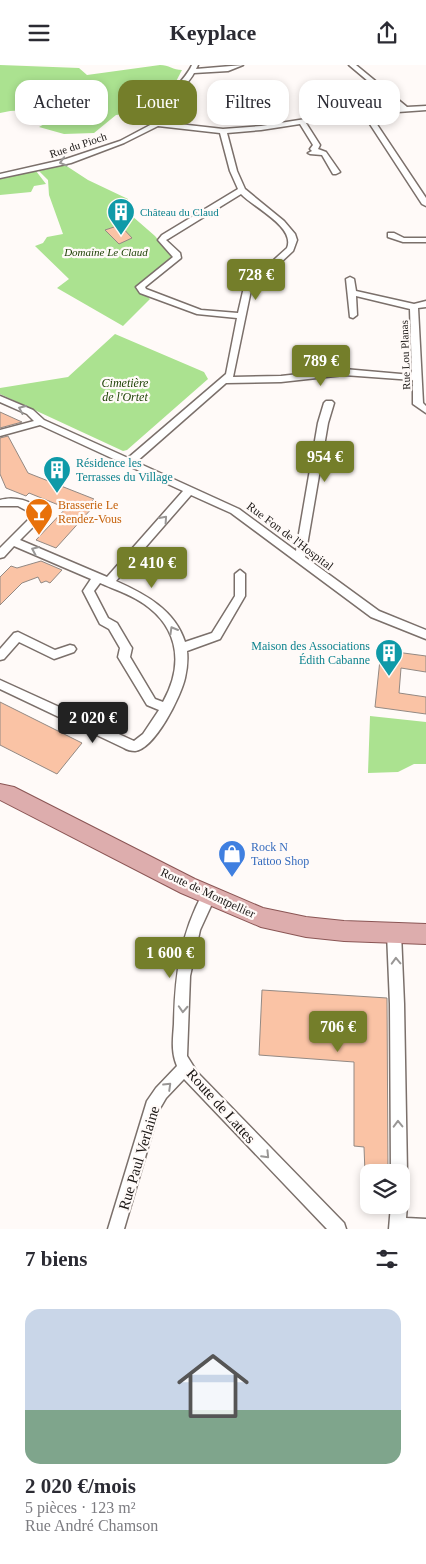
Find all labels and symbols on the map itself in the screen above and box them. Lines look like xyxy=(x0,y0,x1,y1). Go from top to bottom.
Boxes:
street label: Rue du Pioch xyxy=(48,130,109,160)
one-way arrow xyxy=(60,156,68,166)
building icon: Château du Claud xyxy=(106,197,136,236)
place label: Château du Claud xyxy=(140,206,219,218)
park label: Domaine Le Claud xyxy=(63,246,148,258)
pin: 728 € xyxy=(221,259,291,301)
street label: Rue Lou Planas xyxy=(398,320,412,390)
pin: 789 € xyxy=(286,345,356,387)
park label: Cimetière de l'Ortet xyxy=(102,376,149,404)
one-way arrow xyxy=(18,404,27,415)
pin: 954 € xyxy=(290,441,360,483)
building icon: Résidence les Terrasses du Village xyxy=(42,455,72,494)
place label: Résidence les Terrasses du Village xyxy=(76,456,173,484)
bar icon: Brasserie Le Rendez-Vous xyxy=(24,497,54,536)
place label: Brasserie Le Rendez-Vous xyxy=(58,498,122,526)
street label: Rue Fon de l'Hospital xyxy=(244,499,336,573)
one-way arrow xyxy=(158,516,167,525)
one-way arrow xyxy=(31,546,40,557)
pin: 2 410 € xyxy=(106,547,198,589)
one-way arrow xyxy=(170,626,180,635)
building icon: Maison des Associations Édith Cabanne xyxy=(374,638,404,677)
place label: Maison des Associations Édith Cabanne xyxy=(251,639,370,667)
pin: 2 020 € xyxy=(47,701,139,744)
shop icon: Rock N Tattoo Shop xyxy=(217,839,247,878)
place label: Rock N Tattoo Shop xyxy=(251,840,309,868)
street label: Route de Montpellier xyxy=(159,865,257,921)
pin: 1 600 € xyxy=(124,937,216,979)
one-way arrow xyxy=(390,957,401,965)
one-way arrow xyxy=(177,1006,188,1014)
pin: 706 € xyxy=(303,1011,373,1053)
street label: Route de Lattes xyxy=(184,1066,259,1146)
one-way arrow xyxy=(162,1083,171,1092)
street label: Rue Paul Verlaine xyxy=(116,1104,163,1212)
one-way arrow xyxy=(393,1120,403,1128)
one-way arrow xyxy=(260,1149,269,1158)

